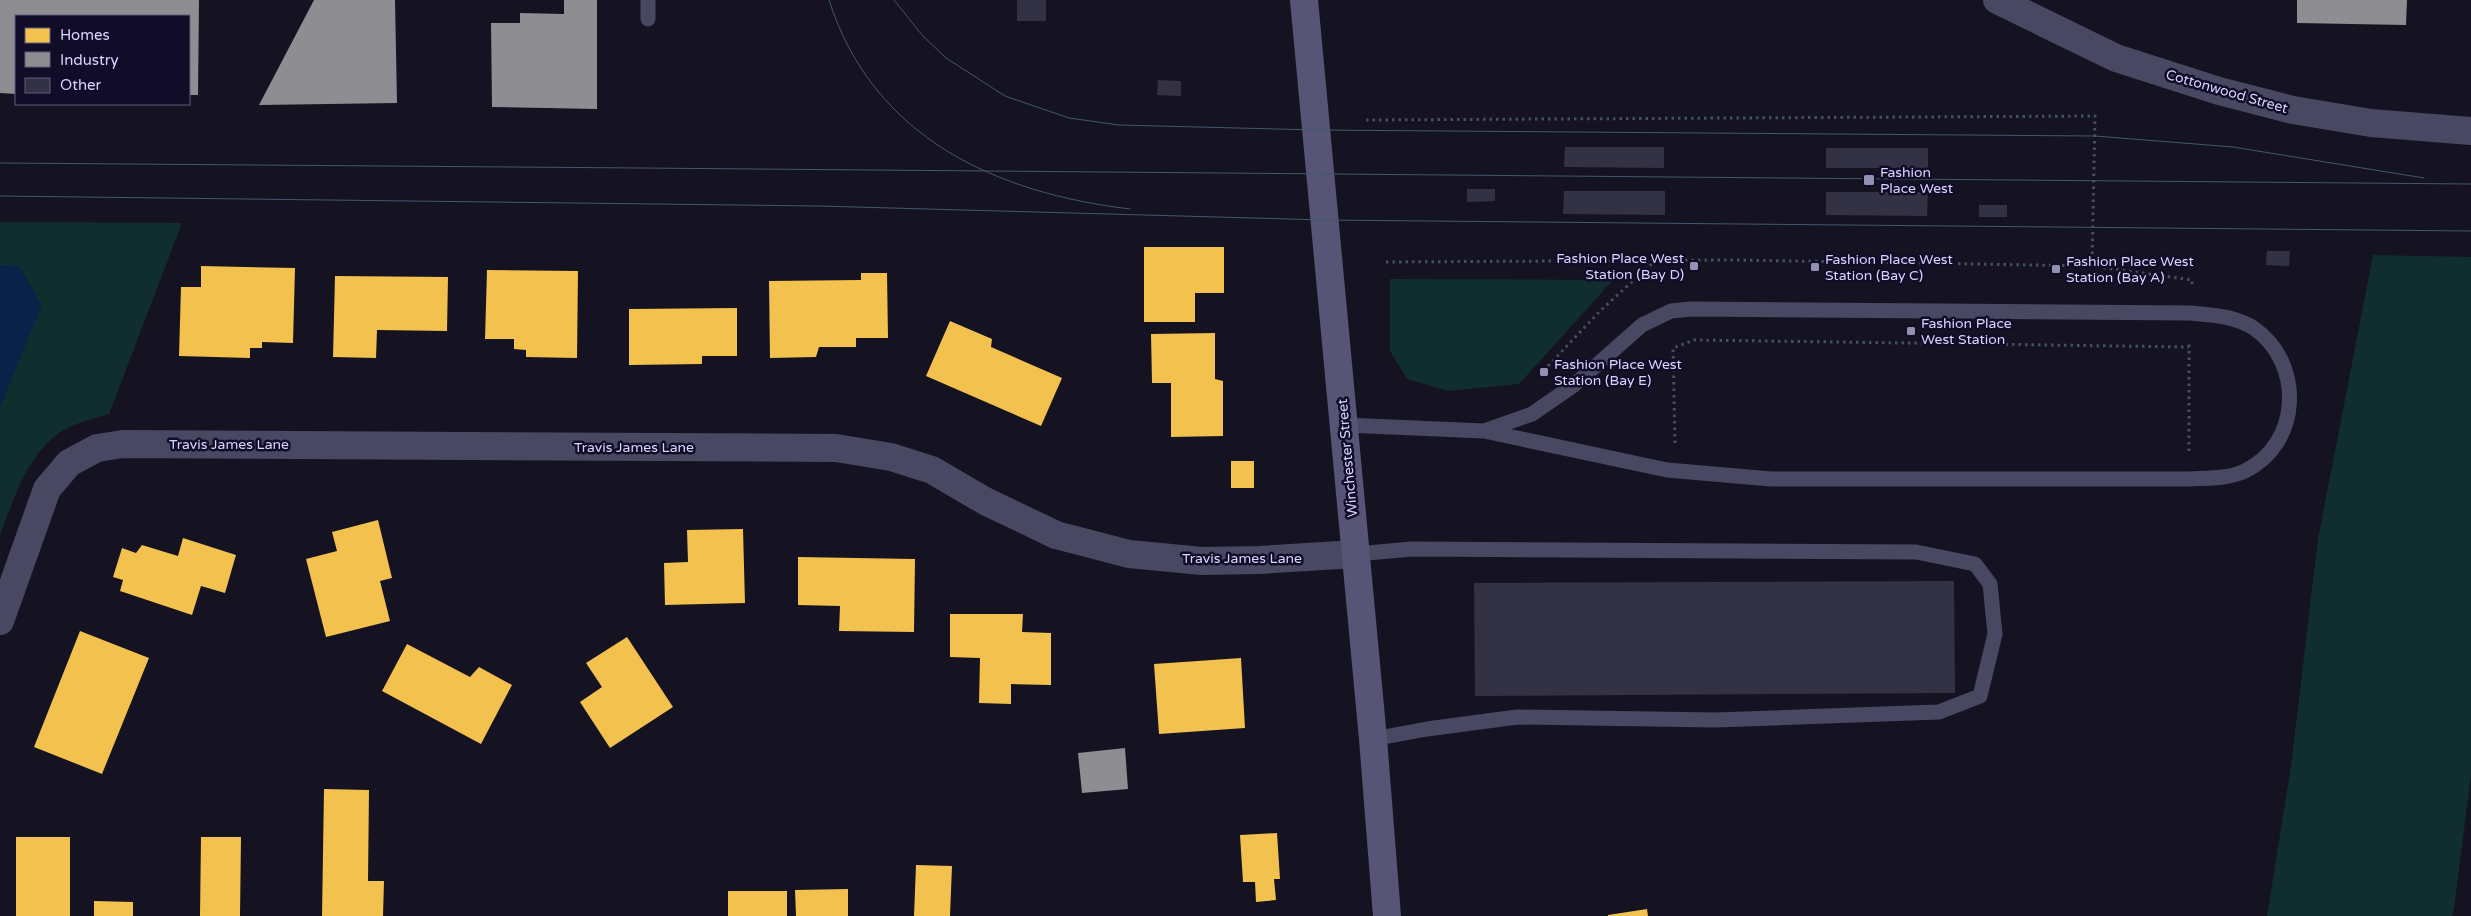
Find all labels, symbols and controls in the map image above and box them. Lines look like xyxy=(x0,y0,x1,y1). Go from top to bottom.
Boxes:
legend xyxy=(15,15,190,105)
text: Homes xyxy=(60,26,110,44)
text: Industry xyxy=(60,51,119,69)
street label: Cottonwood Street xyxy=(2164,66,2290,117)
text: Other xyxy=(60,76,102,94)
place label: Fashion Place West xyxy=(1880,164,1954,197)
marker: Fashion Place West xyxy=(1862,173,1876,187)
place label: Fashion Place West Station (Bay D) xyxy=(1556,250,1685,283)
place label: Fashion Place West Station (Bay C) xyxy=(1825,251,1953,284)
place label: Fashion Place West Station (Bay A) xyxy=(2066,253,2194,286)
marker: Fashion Place West Station (Bay D) xyxy=(1688,260,1700,272)
marker: Fashion Place West Station (Bay C) xyxy=(1809,261,1821,273)
marker: Fashion Place West Station (Bay A) xyxy=(2050,263,2062,275)
place label: Fashion Place West Station xyxy=(1921,315,2012,348)
marker: Fashion Place West Station xyxy=(1905,325,1917,337)
place label: Fashion Place West Station (Bay E) xyxy=(1554,356,1682,389)
marker: Fashion Place West Station (Bay E) xyxy=(1538,366,1550,378)
street label: Winchester Street xyxy=(1334,397,1361,518)
street label: Travis James Lane xyxy=(169,436,289,453)
street label: Travis James Lane xyxy=(574,439,694,456)
street label: Travis James Lane xyxy=(1182,550,1302,567)

